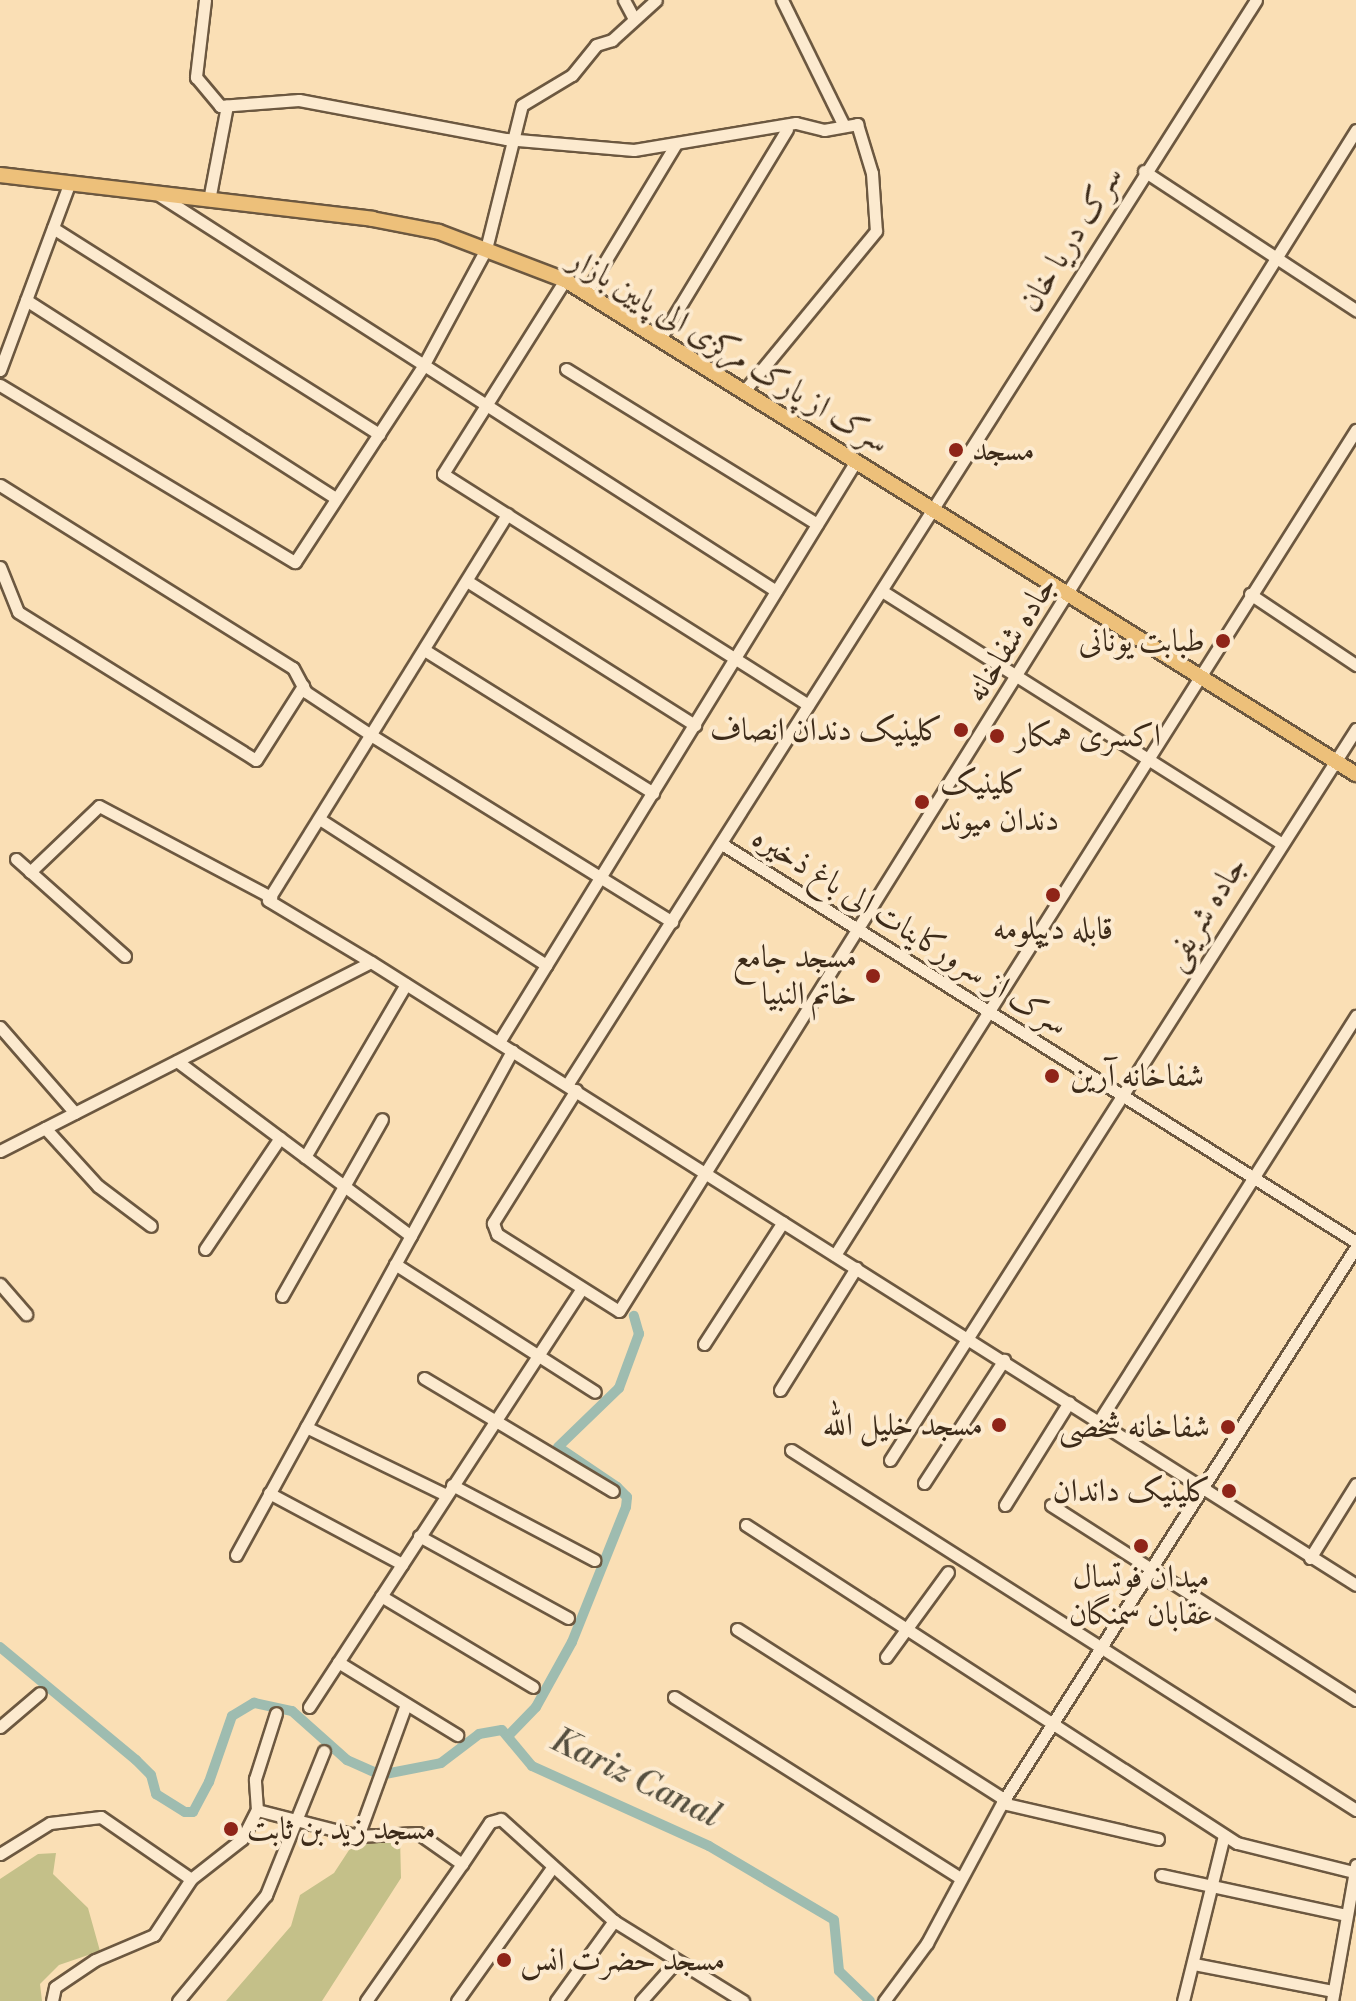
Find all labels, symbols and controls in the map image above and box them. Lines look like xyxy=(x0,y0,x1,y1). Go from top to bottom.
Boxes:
street label: سرک دریا خان xyxy=(1011,159,1131,319)
street label: سرک از پارک مرکزی الی پایین بازار xyxy=(562,240,896,462)
place label: مسجد xyxy=(972,431,1035,469)
marker: مسجد xyxy=(947,441,965,459)
street label: جاده شفاخانه xyxy=(957,569,1065,709)
place label: طبابت یونانی xyxy=(1079,622,1205,660)
marker: طبابت یونانی xyxy=(1212,630,1234,652)
place label: کلینیک دندان انصاف xyxy=(710,711,943,749)
place label: اکسری همکار xyxy=(1015,717,1161,755)
marker: کلینیک دندان انصاف xyxy=(950,719,972,741)
marker: اکسری همکار xyxy=(986,725,1008,747)
place label: کلینیک دندان میوند xyxy=(940,765,1059,840)
marker: کلینیک دندان میوند xyxy=(911,791,933,813)
street label: سرک از سرورکاینات الی باغ ذخیره xyxy=(745,818,1075,1044)
street label: جاده شریفی xyxy=(1155,849,1255,977)
marker: قابله دیپلومه xyxy=(1042,884,1064,906)
place label: قابله دیپلومه xyxy=(993,910,1113,948)
place label: مسجد جامع خاتم النبیا xyxy=(733,939,857,1014)
marker: مسجد جامع خاتم النبیا xyxy=(864,967,882,985)
place label: شفاخانه آرین xyxy=(1070,1057,1204,1095)
marker: شفاخانه آرین xyxy=(1041,1065,1063,1087)
place label: مسجد خلیل الله xyxy=(822,1406,983,1444)
place label: شفاخانه شخصی xyxy=(1059,1408,1210,1446)
marker: مسجد خلیل الله xyxy=(990,1416,1008,1434)
marker: شفاخانه شخصی xyxy=(1217,1416,1239,1438)
place label: کلینیک داندان xyxy=(1052,1472,1211,1510)
marker: کلینیک داندان xyxy=(1218,1480,1240,1502)
marker: میدان فوتسال عقابان سمنگان xyxy=(1132,1537,1150,1555)
place label: میدان فوتسال عقابان سمنگان xyxy=(1069,1559,1213,1634)
water label: Kariz Canal xyxy=(544,1720,726,1838)
place label: مسجد زید بن ثابت xyxy=(247,1810,436,1848)
marker: مسجد زید بن ثابت xyxy=(222,1820,240,1838)
place label: مسجد حضرت انس xyxy=(520,1941,725,1979)
marker: مسجد حضرت انس xyxy=(495,1951,513,1969)

